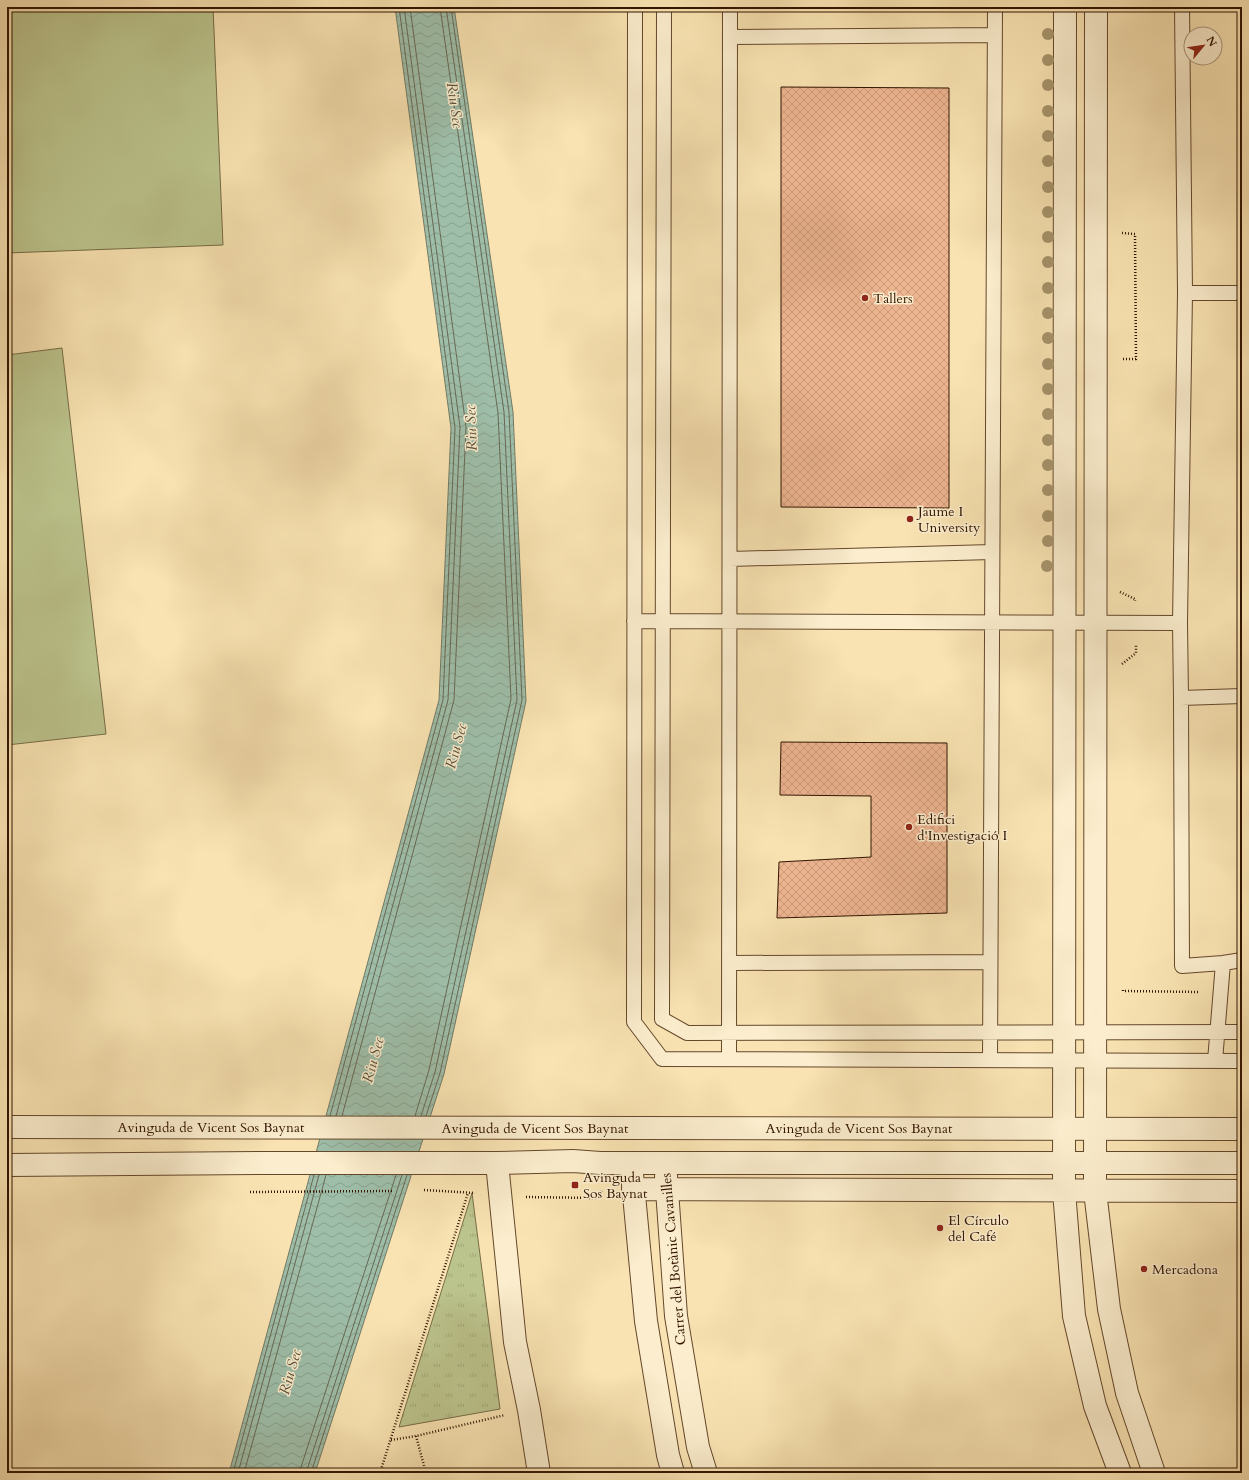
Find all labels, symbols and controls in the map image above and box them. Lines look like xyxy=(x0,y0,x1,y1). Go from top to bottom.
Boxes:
north arrow xyxy=(1183,26,1223,66)
text: N xyxy=(1202,34,1220,50)
water label: Riu Sec xyxy=(442,81,468,129)
place label: Tallers xyxy=(873,289,913,308)
marker: Tallers xyxy=(860,293,870,303)
water label: Riu Sec xyxy=(460,405,482,451)
place label: Jaume I University xyxy=(916,502,981,537)
marker: Jaume I University xyxy=(905,514,915,524)
water label: Riu Sec xyxy=(440,721,472,771)
place label: Edifici d'Investigació I xyxy=(917,810,1007,845)
marker: Edifici d'Investigació I xyxy=(904,822,914,832)
water label: Riu Sec xyxy=(357,1035,389,1085)
street label: Avinguda de Vicent Sos Baynat xyxy=(118,1118,305,1137)
street label: Avinguda de Vicent Sos Baynat xyxy=(442,1119,629,1138)
street label: Avinguda de Vicent Sos Baynat xyxy=(766,1119,953,1138)
place label: Avinguda Sos Baynat xyxy=(583,1168,648,1203)
street label: Carrer del Botànic Cavanilles xyxy=(656,1172,690,1346)
marker: Avinguda Sos Baynat xyxy=(570,1180,580,1190)
place label: El Círculo del Café xyxy=(948,1211,1009,1246)
marker: El Círculo del Café xyxy=(935,1223,945,1233)
place label: Mercadona xyxy=(1152,1260,1218,1279)
marker: Mercadona xyxy=(1139,1264,1149,1274)
water label: Riu Sec xyxy=(274,1347,306,1397)

